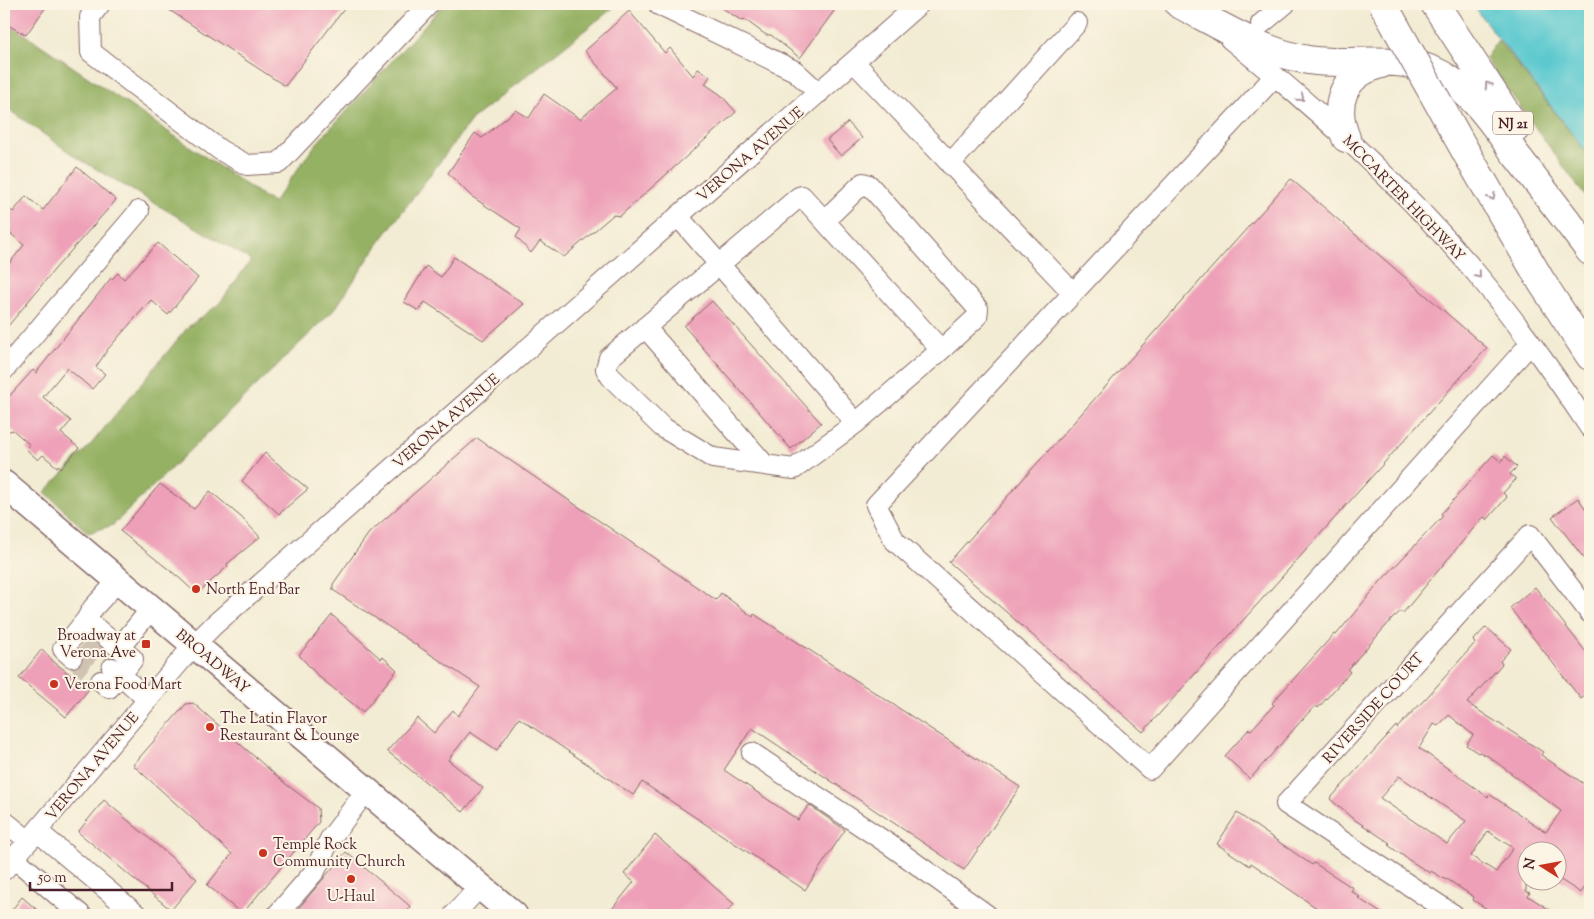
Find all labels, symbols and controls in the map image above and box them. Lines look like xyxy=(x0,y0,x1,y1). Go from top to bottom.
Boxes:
one-way arrow xyxy=(1484,81,1494,90)
one-way arrow xyxy=(1295,93,1304,101)
street label: VERONA AVENUE xyxy=(693,103,809,208)
road number: NJ 21 xyxy=(1493,112,1533,134)
street label: MCCARTER HIGHWAY xyxy=(1337,131,1469,267)
one-way arrow xyxy=(1485,191,1495,200)
one-way arrow xyxy=(1472,269,1481,278)
street label: VERONA AVENUE xyxy=(389,370,505,475)
place label: North End Bar xyxy=(206,580,300,601)
marker: North End Bar xyxy=(190,583,202,595)
street label: BROADWAY xyxy=(171,625,254,700)
place label: Broadway at Verona Ave xyxy=(57,626,136,664)
marker: Broadway at Verona Ave xyxy=(140,638,152,650)
street label: RIVERSIDE COURT xyxy=(1319,649,1430,769)
place label: Verona Food Mart xyxy=(64,675,182,696)
marker: Verona Food Mart xyxy=(48,678,60,690)
street label: VERONA AVENUE xyxy=(41,708,145,826)
place label: The Latin Flavor Restaurant & Lounge xyxy=(220,709,360,747)
marker: The Latin Flavor Restaurant & Lounge xyxy=(204,721,216,733)
place label: Temple Rock Community Church xyxy=(273,835,406,873)
north arrow xyxy=(1516,842,1566,892)
marker: Temple Rock Community Church xyxy=(257,847,269,859)
text: N xyxy=(1520,857,1542,871)
scale bar xyxy=(30,859,172,891)
text: 50 m xyxy=(37,868,67,889)
marker: U-Haul xyxy=(345,873,357,885)
place label: U-Haul xyxy=(327,887,375,908)

